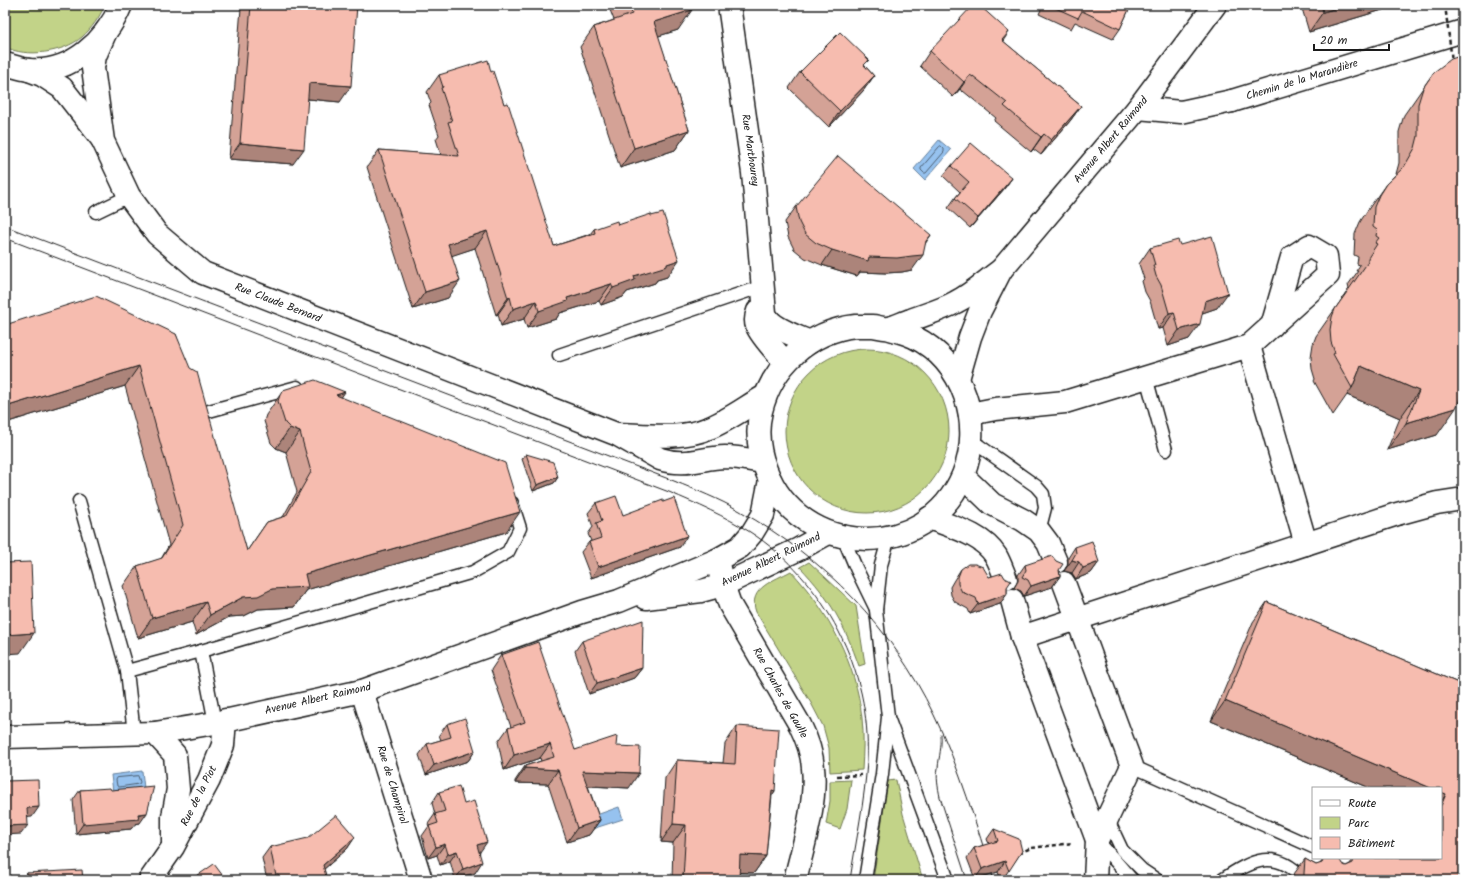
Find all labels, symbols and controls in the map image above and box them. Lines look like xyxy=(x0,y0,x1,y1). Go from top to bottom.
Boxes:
scale bar xyxy=(1314,26,1389,52)
text: 20 m xyxy=(1320,31,1348,50)
street label: Chemin de la Marandière xyxy=(1244,54,1360,106)
street label: Avenue Albert Raimond xyxy=(1069,92,1153,187)
street label: Rue Marthourey xyxy=(736,113,764,188)
street label: Rue Claude Bernard xyxy=(232,278,324,328)
street label: Avenue Albert Raimond xyxy=(718,528,824,592)
street label: Rue Charles de Gaulle xyxy=(748,644,812,742)
street label: Avenue Albert Raimond xyxy=(263,678,373,720)
street label: Rue de Champirol xyxy=(371,743,413,827)
street label: Rue de la Piot xyxy=(176,762,222,830)
legend xyxy=(1312,787,1442,859)
text: Route xyxy=(1348,794,1377,813)
text: Parc xyxy=(1348,814,1369,833)
text: Bâtiment xyxy=(1348,834,1395,853)

